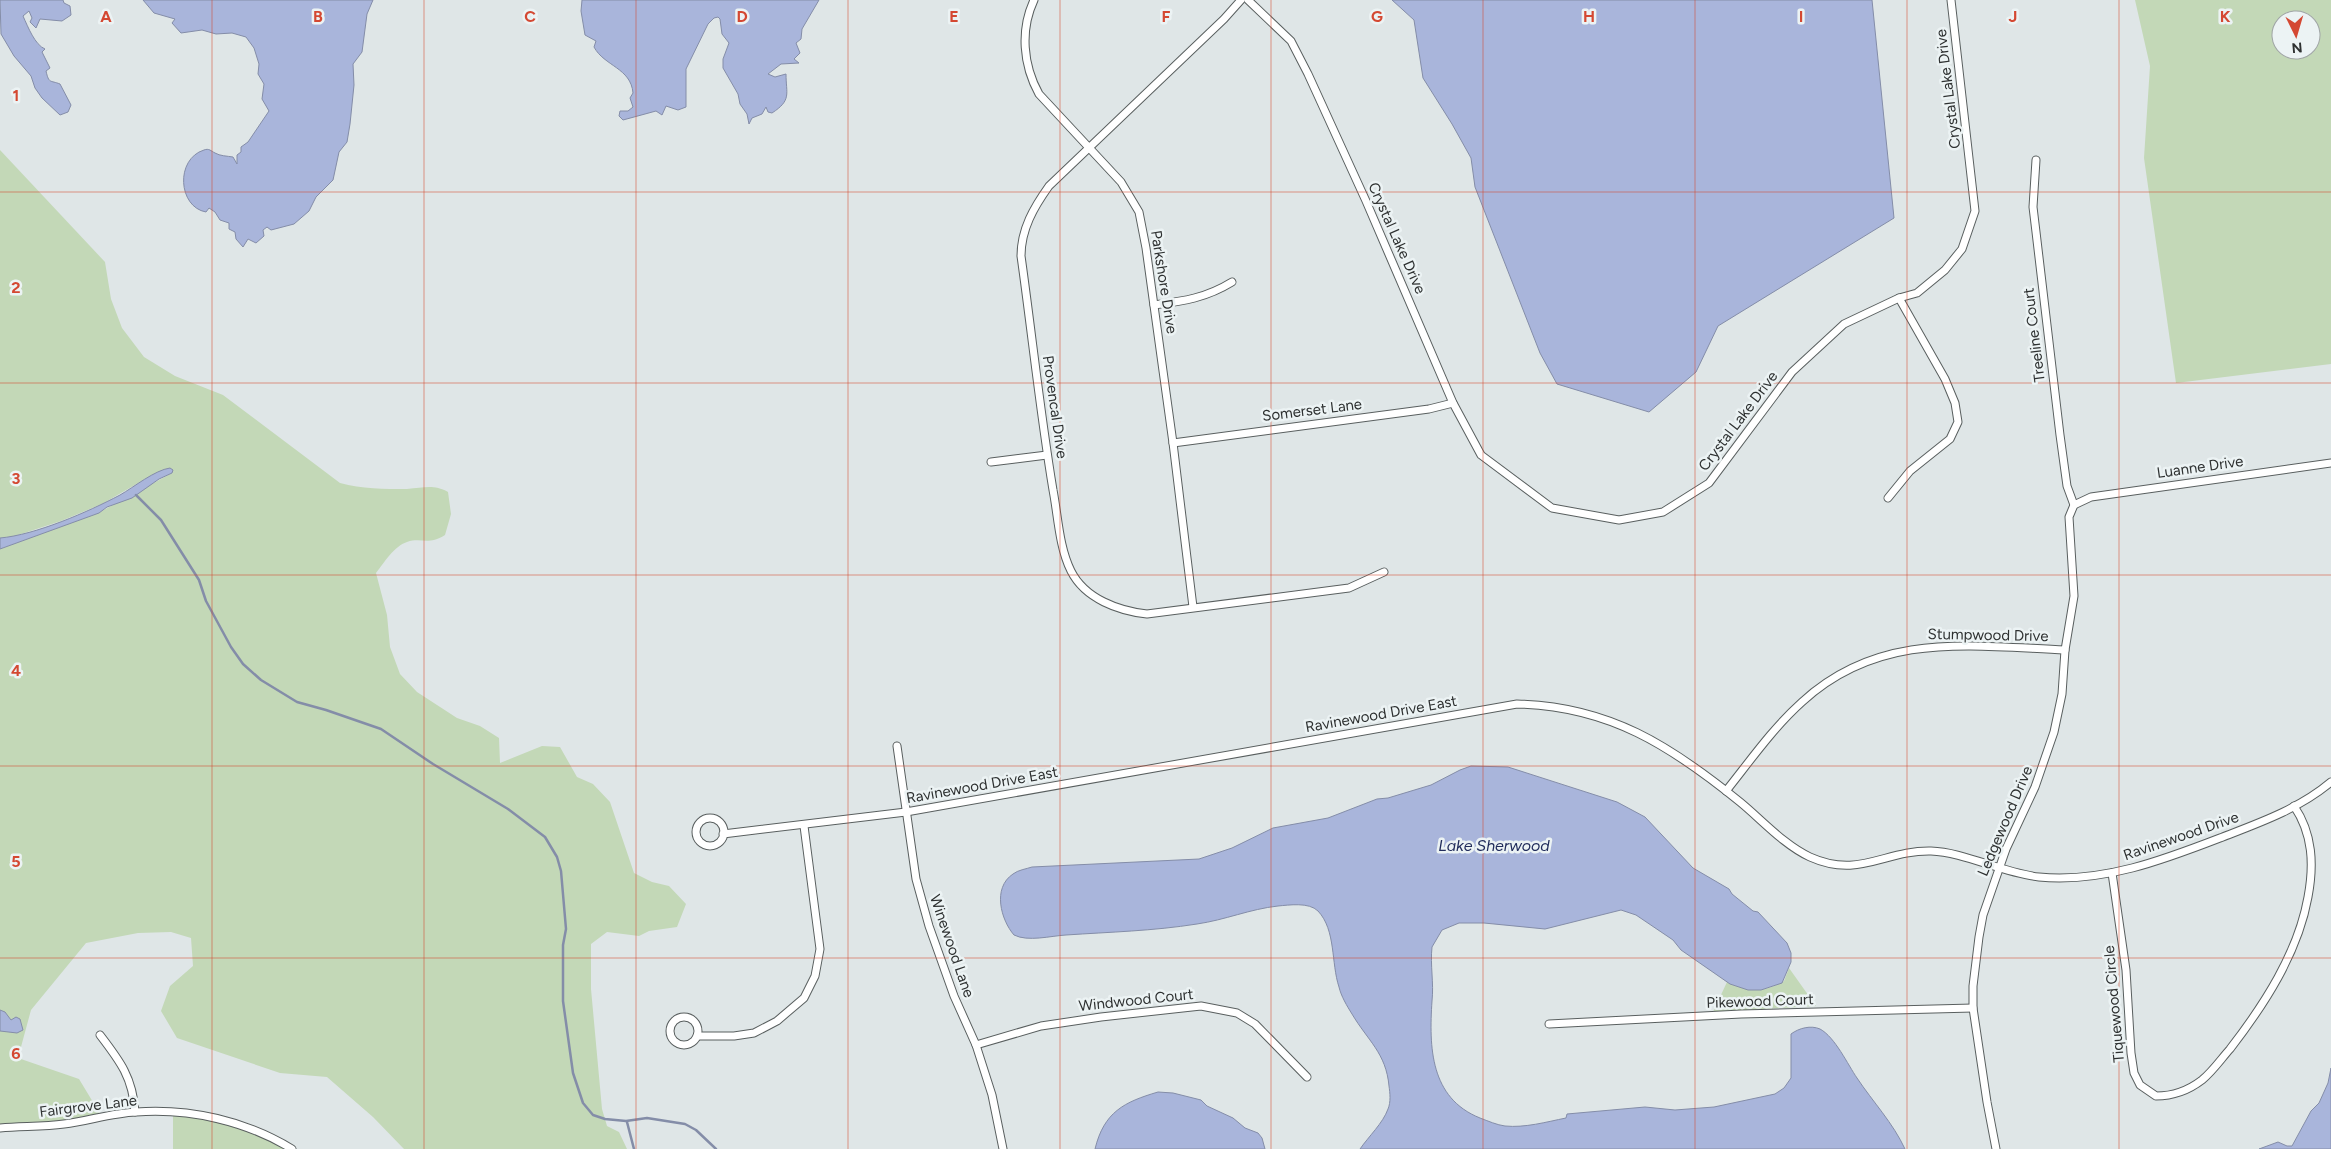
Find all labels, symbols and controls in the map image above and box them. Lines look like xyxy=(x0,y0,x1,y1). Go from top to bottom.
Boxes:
text: A xyxy=(100,7,112,26)
text: B xyxy=(313,7,323,26)
text: C xyxy=(524,7,536,26)
text: D xyxy=(736,7,748,26)
text: E xyxy=(949,7,959,26)
text: F xyxy=(1162,7,1171,26)
text: G xyxy=(1371,7,1383,26)
text: H xyxy=(1583,7,1595,26)
text: I xyxy=(1799,7,1803,26)
text: J xyxy=(2009,7,2017,26)
text: K xyxy=(2220,7,2231,26)
north arrow xyxy=(2271,10,2321,60)
street label: Crystal Lake Drive xyxy=(1932,28,1964,150)
text: N xyxy=(2291,39,2303,56)
text: 1 xyxy=(13,86,19,105)
street label: Crystal Lake Drive xyxy=(1364,179,1430,297)
street label: Parkshore Drive xyxy=(1147,229,1181,335)
text: 2 xyxy=(11,278,21,297)
street label: Treeline Court xyxy=(2019,287,2049,383)
street label: Provencal Drive xyxy=(1039,354,1071,460)
street label: Crystal Lake Drive xyxy=(1695,368,1781,474)
street label: Somerset Lane xyxy=(1261,395,1363,425)
street label: Luanne Drive xyxy=(2156,452,2244,482)
text: 3 xyxy=(12,469,21,488)
street label: Stumpwood Drive xyxy=(1927,625,2049,645)
text: 4 xyxy=(11,661,21,680)
street label: Ravinewood Drive East xyxy=(1304,692,1459,736)
street label: Ravinewood Drive East xyxy=(905,763,1060,807)
street label: Ledgewood Drive xyxy=(1974,763,2036,879)
street label: Ravinewood Drive xyxy=(2121,808,2241,864)
water label: Lake Sherwood xyxy=(1438,836,1550,855)
text: 5 xyxy=(11,852,21,871)
street label: Winewood Lane xyxy=(926,892,978,1000)
street label: Tiquewood Circle xyxy=(2100,945,2128,1063)
street label: Windwood Court xyxy=(1078,985,1195,1015)
street label: Pikewood Court xyxy=(1706,990,1814,1012)
text: 6 xyxy=(11,1044,21,1063)
street label: Fairgrove Lane xyxy=(38,1091,138,1121)

